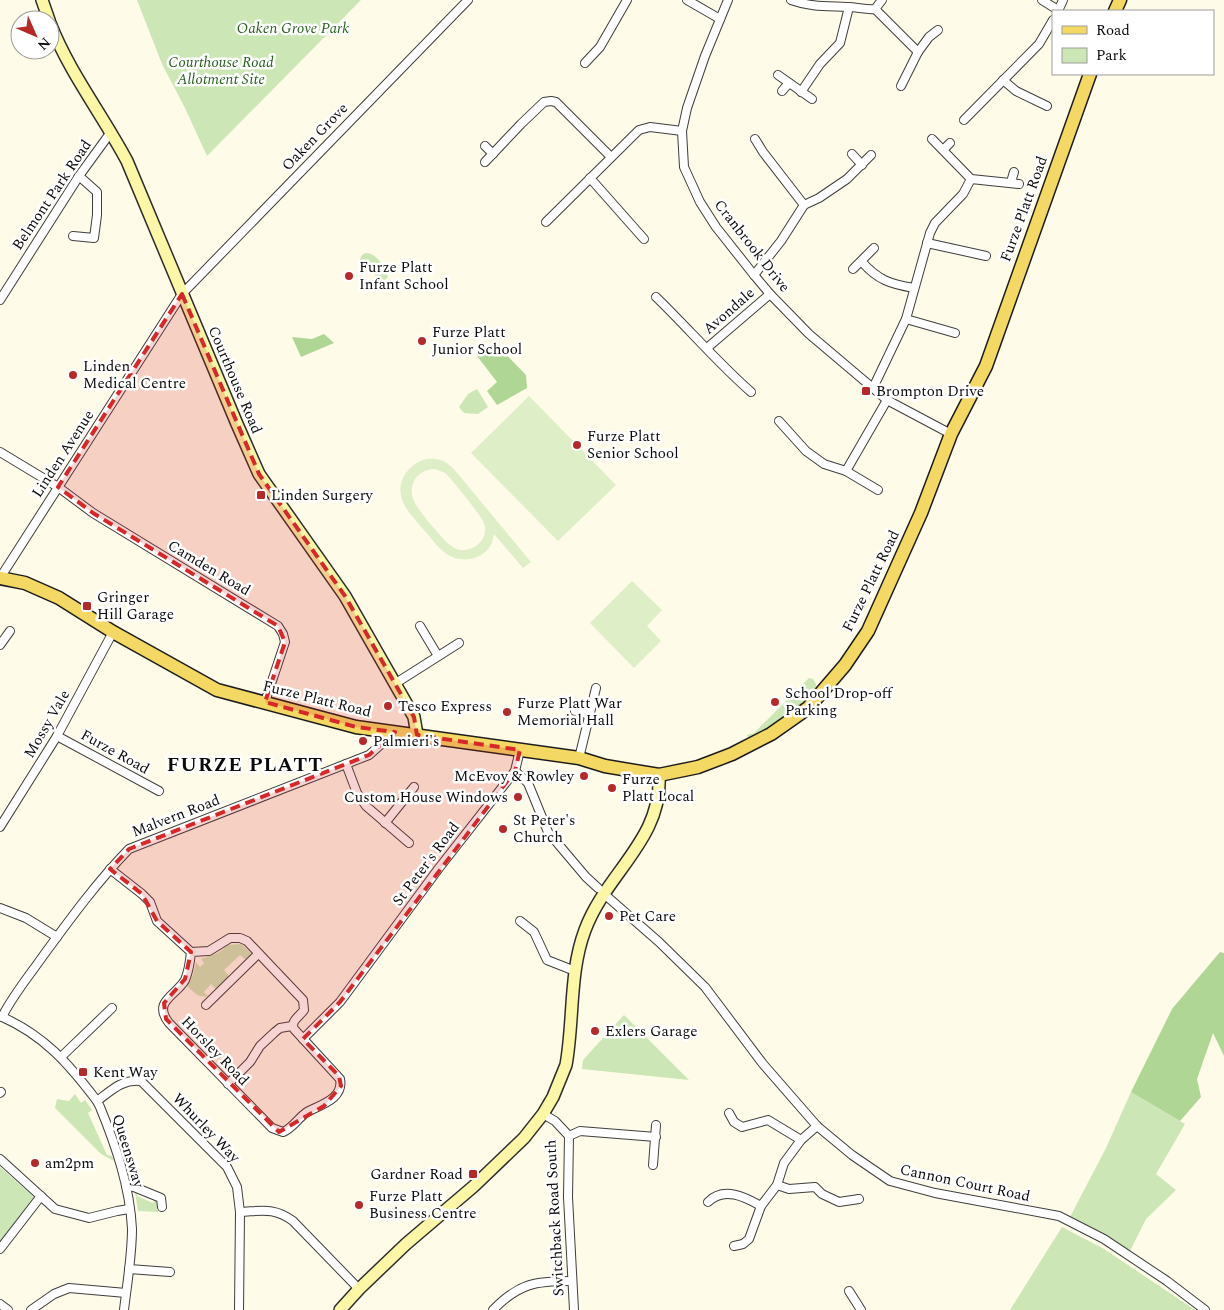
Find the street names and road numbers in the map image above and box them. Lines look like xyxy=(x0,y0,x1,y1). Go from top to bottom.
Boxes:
street label: Oaken Grove xyxy=(276,98,354,176)
street label: Belmont Park Road xyxy=(6,135,98,255)
street label: Furze Platt Road xyxy=(994,153,1054,265)
street label: Cranbrook Drive xyxy=(708,195,796,297)
street label: Avondale xyxy=(698,282,760,340)
street label: Courthouse Road xyxy=(202,322,268,438)
street label: Linden Avenue xyxy=(26,406,100,502)
street label: Furze Platt Road xyxy=(836,526,906,636)
street label: Camden Road xyxy=(163,534,255,602)
street label: Furze Platt Road xyxy=(260,674,374,724)
street label: Mossy Vale xyxy=(18,686,76,762)
street label: Furze Road xyxy=(76,724,154,780)
street label: Malvern Road xyxy=(129,789,223,843)
street label: St Peter's Road xyxy=(387,817,465,911)
street label: Horsley Road xyxy=(176,1011,254,1091)
street label: Whurley Way xyxy=(167,1088,246,1169)
street label: Queensway xyxy=(106,1111,150,1191)
street label: Switchback Road South xyxy=(539,1139,571,1297)
street label: Cannon Court Road xyxy=(898,1158,1032,1208)

